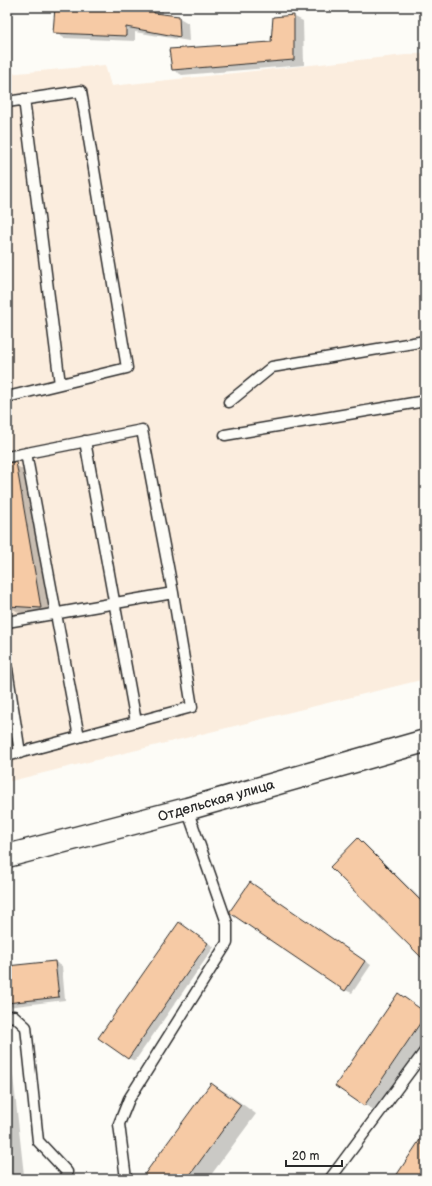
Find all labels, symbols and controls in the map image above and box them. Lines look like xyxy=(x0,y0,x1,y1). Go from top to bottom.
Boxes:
street label: Отдельская улица xyxy=(156,776,277,825)
scale bar xyxy=(286,1142,342,1168)
text: 20 m xyxy=(292,1149,319,1164)

